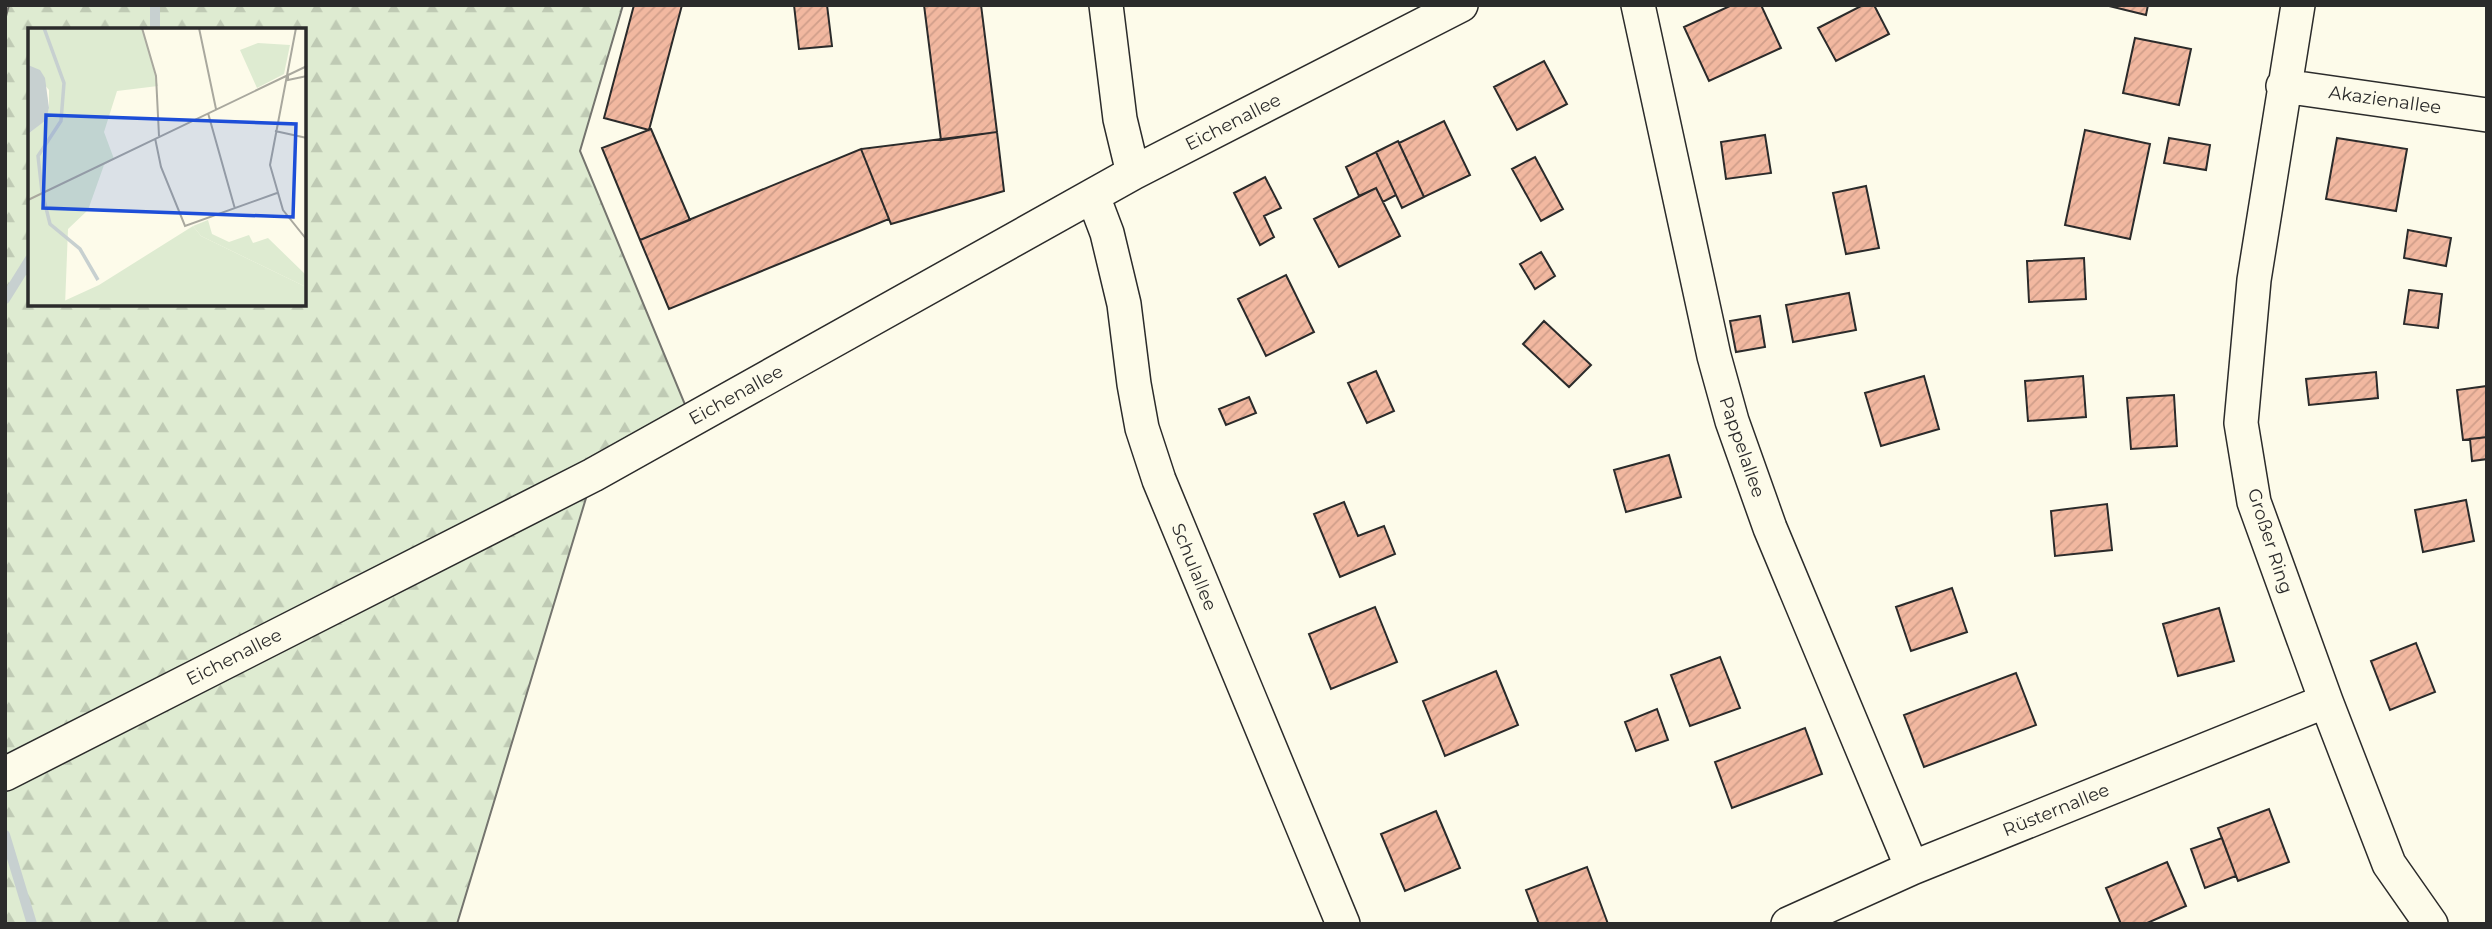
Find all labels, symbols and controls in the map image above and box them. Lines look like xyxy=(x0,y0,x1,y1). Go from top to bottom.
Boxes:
inset map xyxy=(28,28,306,306)
street label: Akazienallee xyxy=(2327,81,2443,119)
street label: Eichenallee xyxy=(1182,89,1284,155)
street label: Eichenallee xyxy=(685,360,787,430)
street label: Pappelallee xyxy=(1714,394,1770,501)
street label: Großer Ring xyxy=(2243,486,2297,596)
street label: Schulallee xyxy=(1167,520,1222,614)
street label: Eichenallee xyxy=(183,624,285,690)
street label: Rüsternallee xyxy=(1999,779,2113,841)

